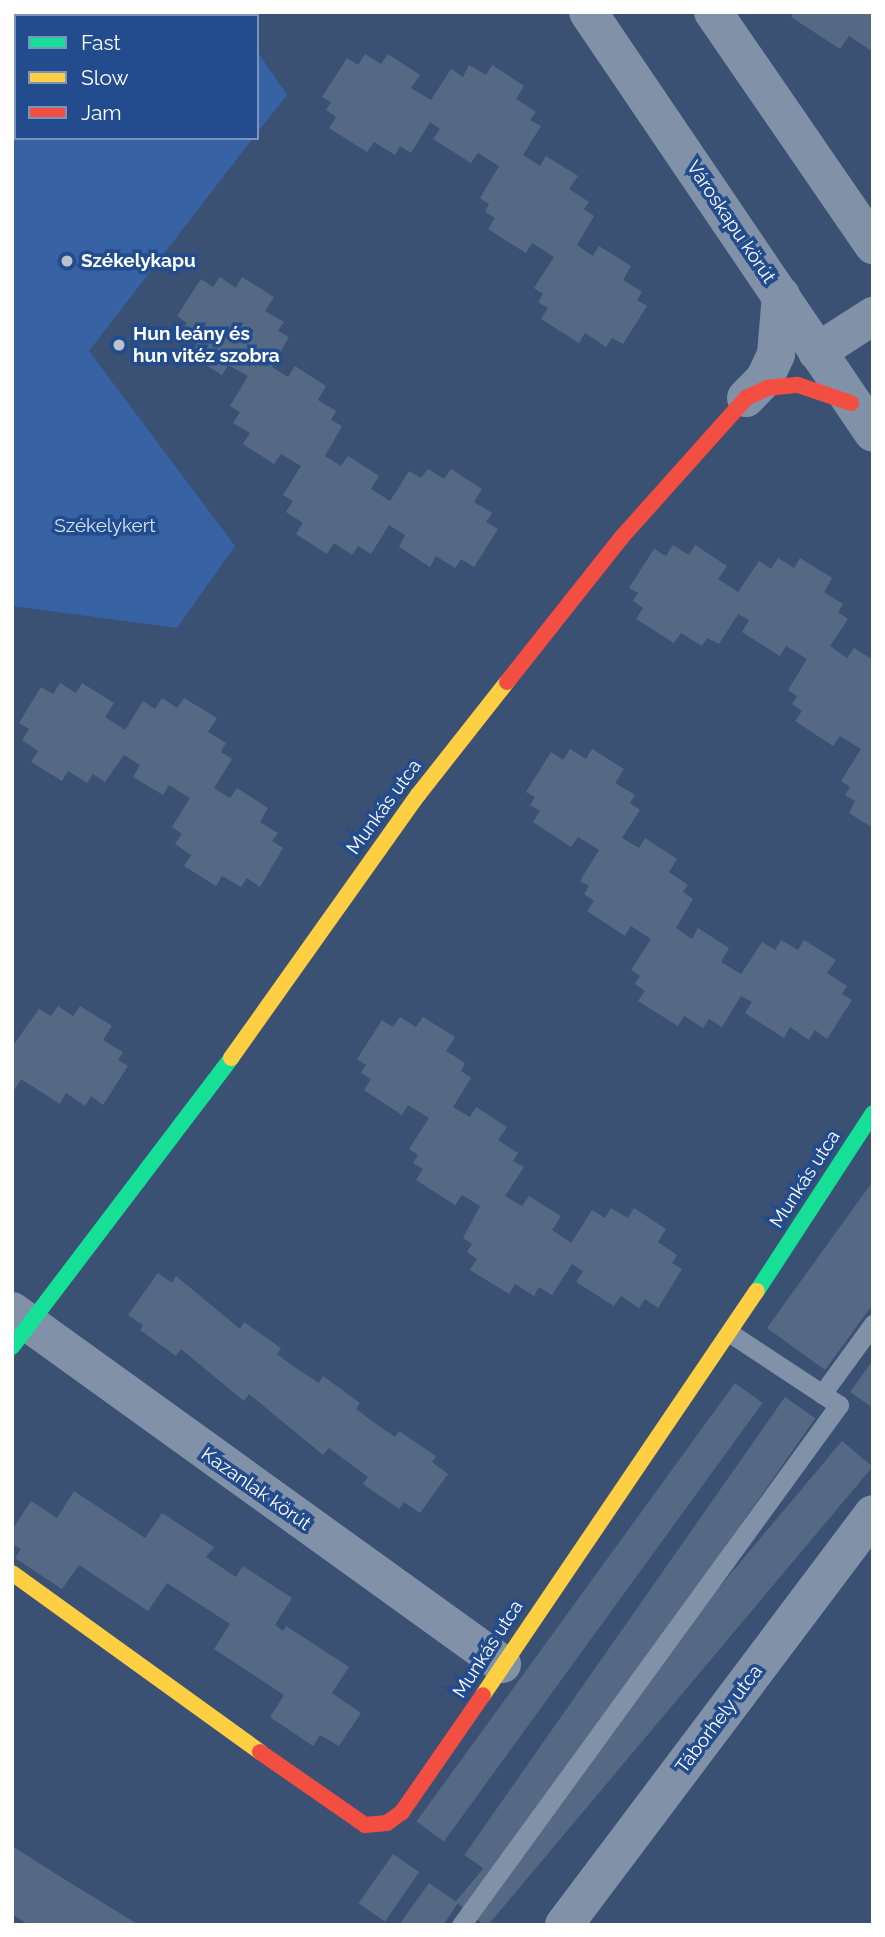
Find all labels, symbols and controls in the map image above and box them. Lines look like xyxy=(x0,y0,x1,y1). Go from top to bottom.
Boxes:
legend xyxy=(14,14,259,140)
text: Fast xyxy=(81,30,121,55)
text: Slow xyxy=(81,65,129,90)
text: Jam xyxy=(81,100,122,125)
street label: Városkapu körút xyxy=(682,157,780,287)
place label: Székelykapu xyxy=(81,250,196,272)
marker: Székelykapu xyxy=(59,253,75,269)
place label: Hun leány és hun vitéz szobra xyxy=(133,323,280,367)
marker: Hun leány és hun vitéz szobra xyxy=(111,337,127,353)
park label: Székelykert xyxy=(54,515,156,537)
street label: Munkás utca xyxy=(342,755,426,859)
street label: Munkás utca xyxy=(765,1126,845,1232)
street label: Kazanlak körút xyxy=(197,1443,315,1535)
street label: Munkás utca xyxy=(448,1596,528,1702)
street label: Táborhely utca xyxy=(671,1660,767,1778)

